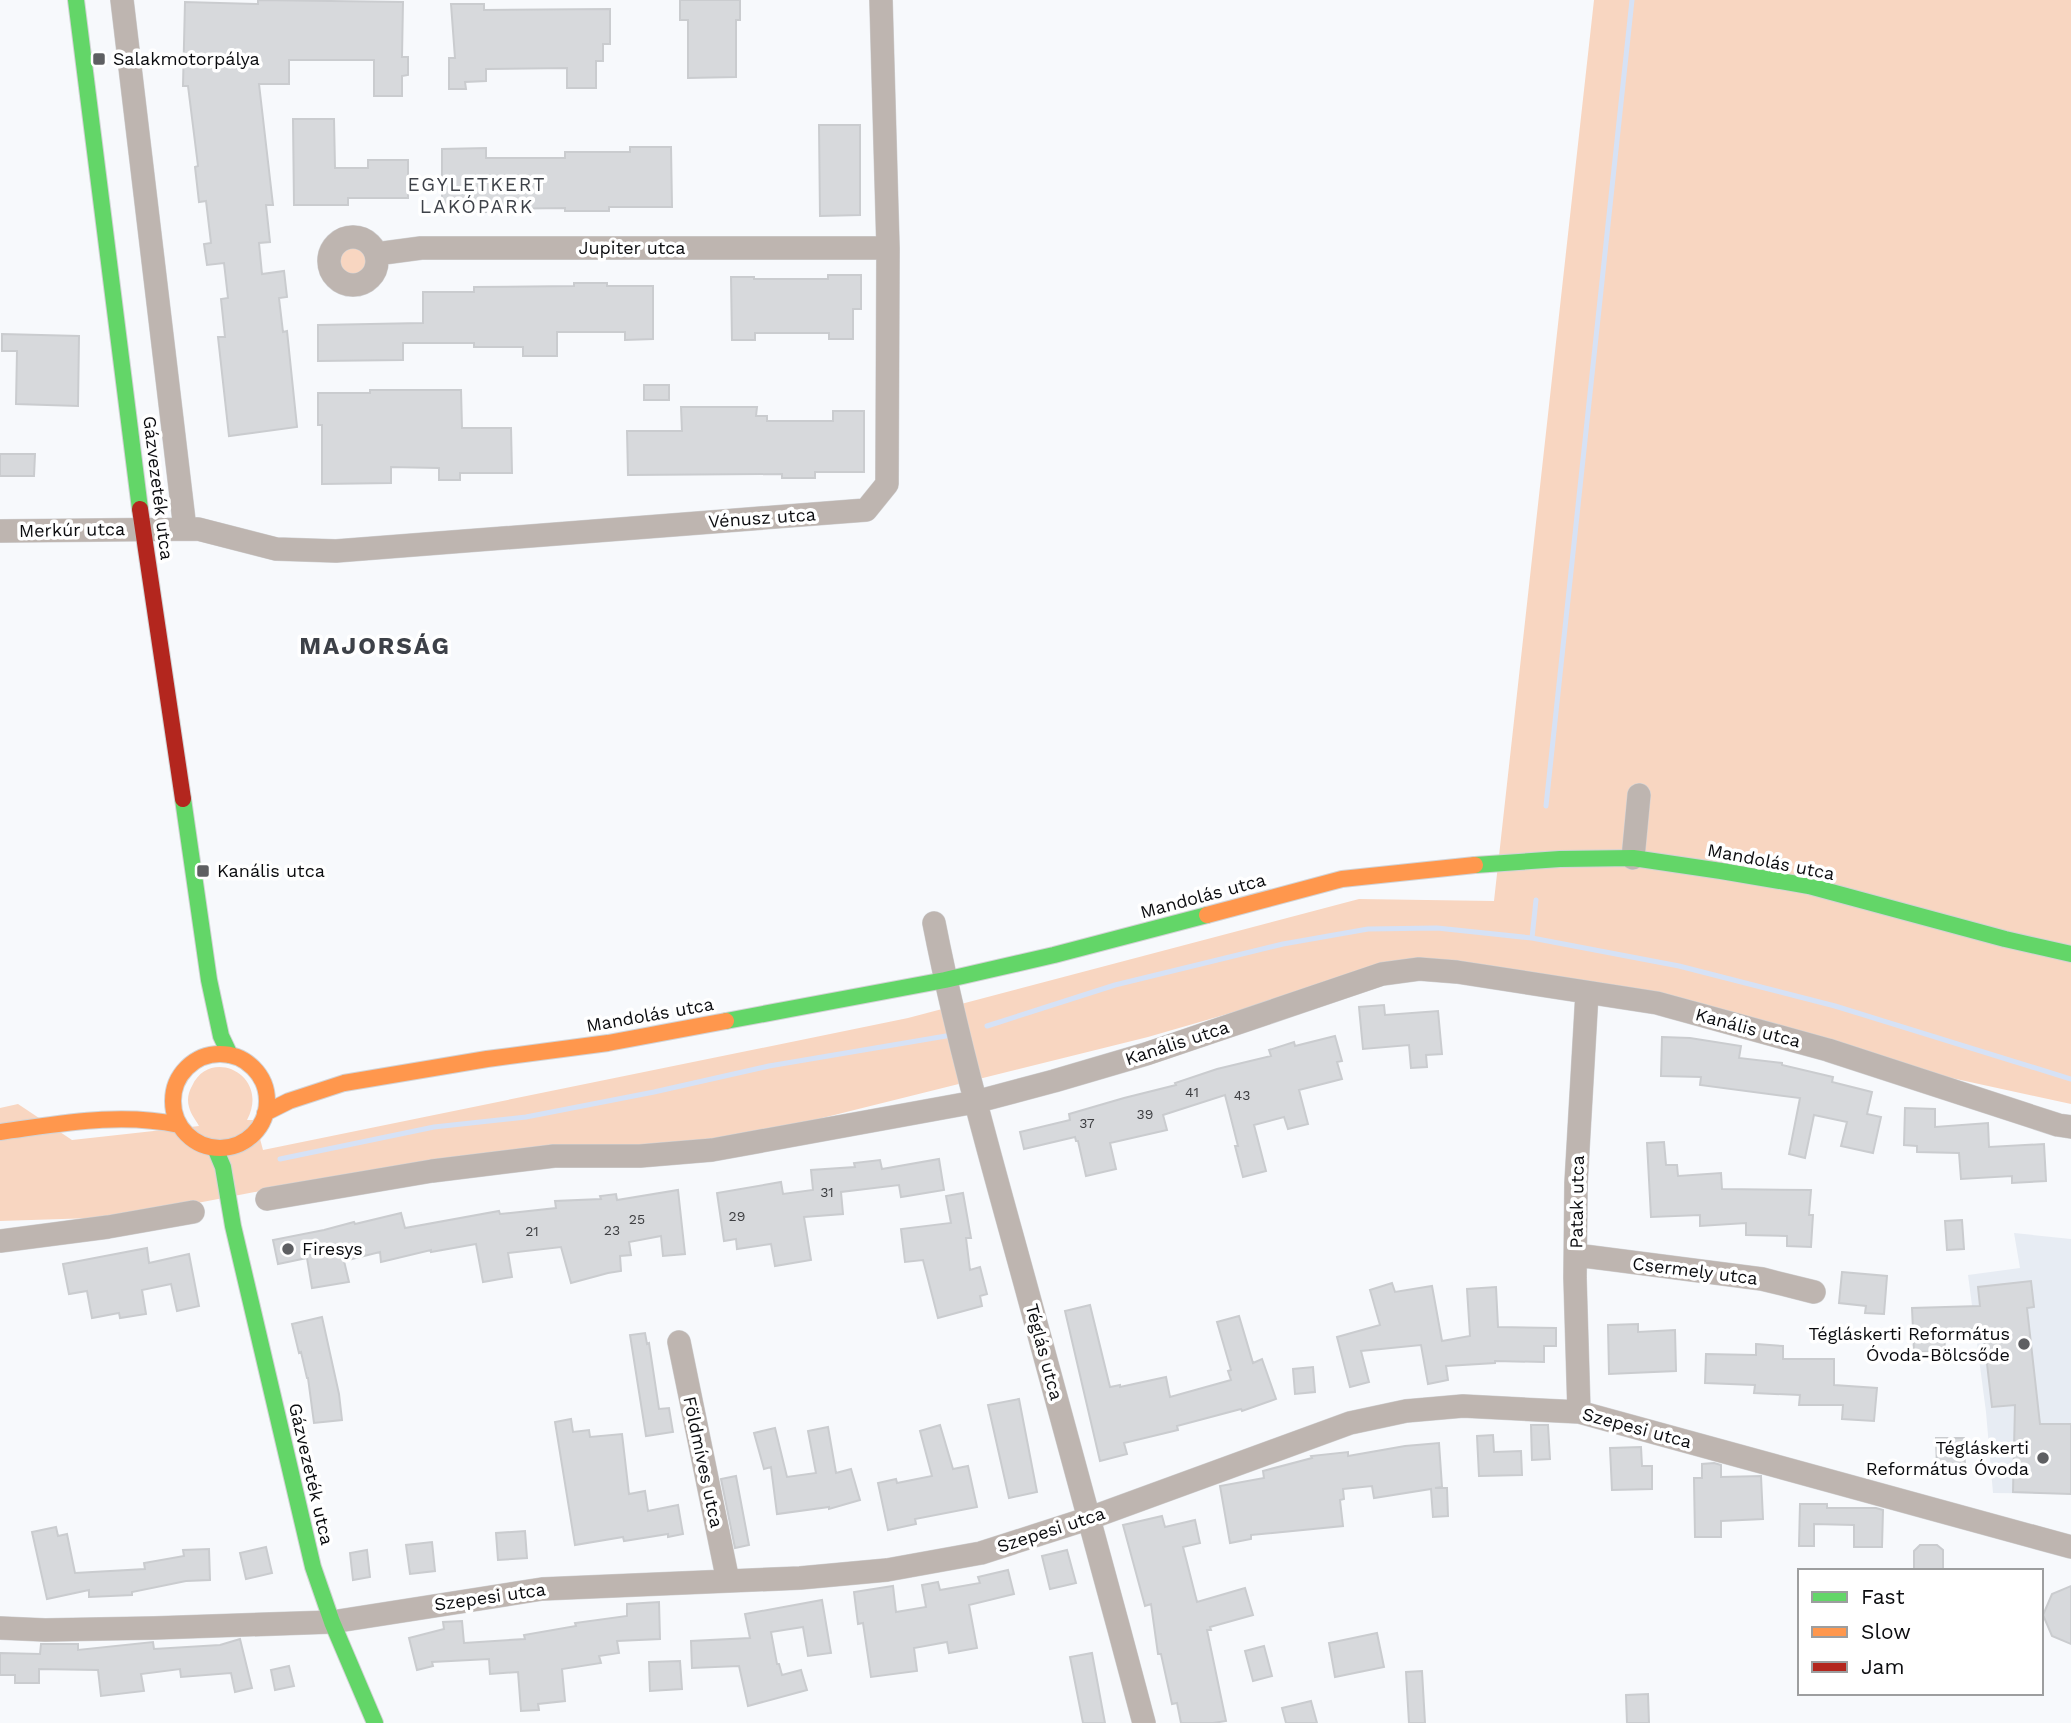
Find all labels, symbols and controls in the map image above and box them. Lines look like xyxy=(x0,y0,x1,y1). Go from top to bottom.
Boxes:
place label: Salakmotorpálya xyxy=(113,48,260,69)
marker: Salakmotorpálya xyxy=(91,51,107,67)
district label: EGYLETKERT LAKÓPARK xyxy=(407,173,547,218)
street label: Jupiter utca xyxy=(578,237,686,258)
street label: Gázvezeték utca xyxy=(139,415,178,561)
street label: Vénusz utca xyxy=(708,503,816,532)
street label: Merkúr utca xyxy=(19,518,125,541)
district label: MAJORSÁG xyxy=(299,632,451,660)
street label: Mandolás utca xyxy=(1706,839,1836,884)
place label: Kanális utca xyxy=(217,860,325,881)
marker: Kanális utca xyxy=(195,863,211,879)
street label: Mandolás utca xyxy=(1138,869,1268,922)
street label: Mandolás utca xyxy=(585,993,715,1036)
street label: Kanális utca xyxy=(1693,1003,1803,1052)
street label: Kanális utca xyxy=(1122,1016,1231,1069)
house number: 41 xyxy=(1185,1084,1199,1100)
house number: 43 xyxy=(1234,1087,1250,1103)
house number: 39 xyxy=(1137,1106,1153,1122)
house number: 37 xyxy=(1079,1115,1095,1131)
street label: Patak utca xyxy=(1565,1155,1588,1249)
house number: 31 xyxy=(820,1184,834,1200)
house number: 29 xyxy=(729,1208,745,1224)
house number: 25 xyxy=(629,1211,645,1227)
house number: 23 xyxy=(604,1222,620,1238)
house number: 21 xyxy=(525,1223,539,1239)
place label: Firesys xyxy=(302,1238,363,1259)
marker: Firesys xyxy=(280,1241,296,1257)
street label: Csermely utca xyxy=(1631,1252,1759,1289)
street label: Téglás utca xyxy=(1022,1301,1067,1402)
place label: Tégláskerti Református Óvoda-Bölcsőde xyxy=(1808,1323,2010,1365)
marker: Tégláskerti Református Óvoda-Bölcsőde xyxy=(2016,1336,2032,1352)
street label: Földmíves utca xyxy=(679,1394,728,1530)
street label: Gázvezeték utca xyxy=(285,1401,338,1547)
street label: Szepesi utca xyxy=(1580,1403,1694,1452)
place label: Tégláskerti Református Óvoda xyxy=(1866,1437,2029,1479)
marker: Tégláskerti Református Óvoda xyxy=(2035,1450,2051,1466)
street label: Szepesi utca xyxy=(994,1502,1107,1557)
legend xyxy=(1798,1569,2043,1695)
street label: Szepesi utca xyxy=(433,1578,547,1615)
text: Fast xyxy=(1861,1584,1905,1609)
text: Slow xyxy=(1861,1619,1911,1644)
text: Jam xyxy=(1861,1654,1904,1679)

